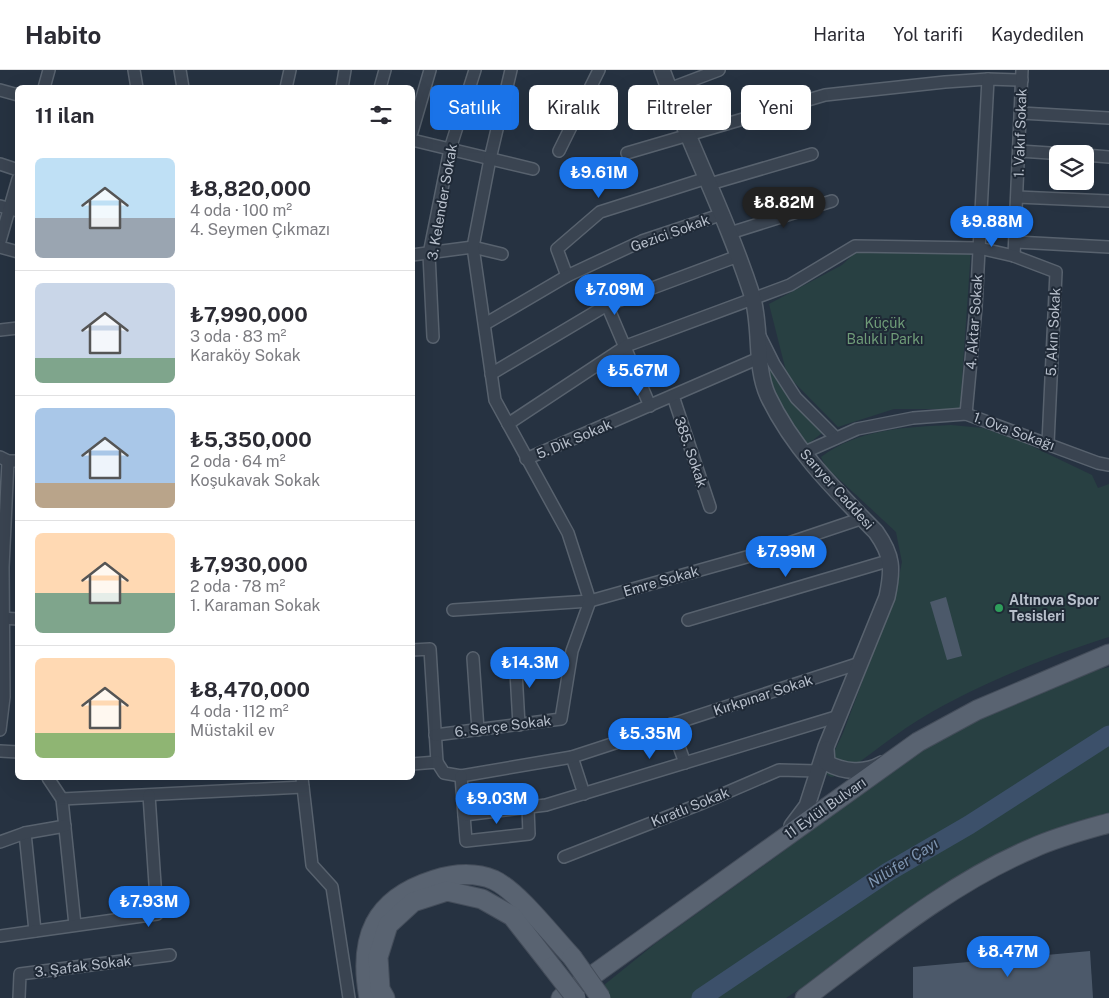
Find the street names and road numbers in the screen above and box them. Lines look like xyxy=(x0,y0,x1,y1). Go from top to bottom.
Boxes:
street label: 1. Vakıf Sokak xyxy=(1010,88,1030,178)
street label: 3. Kelender Sokak xyxy=(424,142,460,261)
street label: Gezici Sokak xyxy=(628,211,712,255)
street label: 4. Aktar Sokak xyxy=(963,274,985,370)
street label: 5. Akın Sokak xyxy=(1043,287,1063,377)
street label: 1. Ova Sokağı xyxy=(971,409,1057,453)
street label: 385. Sokak xyxy=(671,415,711,490)
street label: 5. Dik Sokak xyxy=(534,416,614,462)
street label: Sarıyer Caddesi xyxy=(797,446,877,532)
street label: Emre Sokak xyxy=(621,563,701,599)
street label: Kırkpınar Sokak xyxy=(711,671,815,719)
street label: 6. Serçe Sokak xyxy=(454,712,552,740)
street label: 11 Eylül Bulvarı xyxy=(781,774,869,842)
street label: Kıratlı Sokak xyxy=(649,784,731,830)
street label: 3. Şafak Sokak xyxy=(34,952,132,980)

